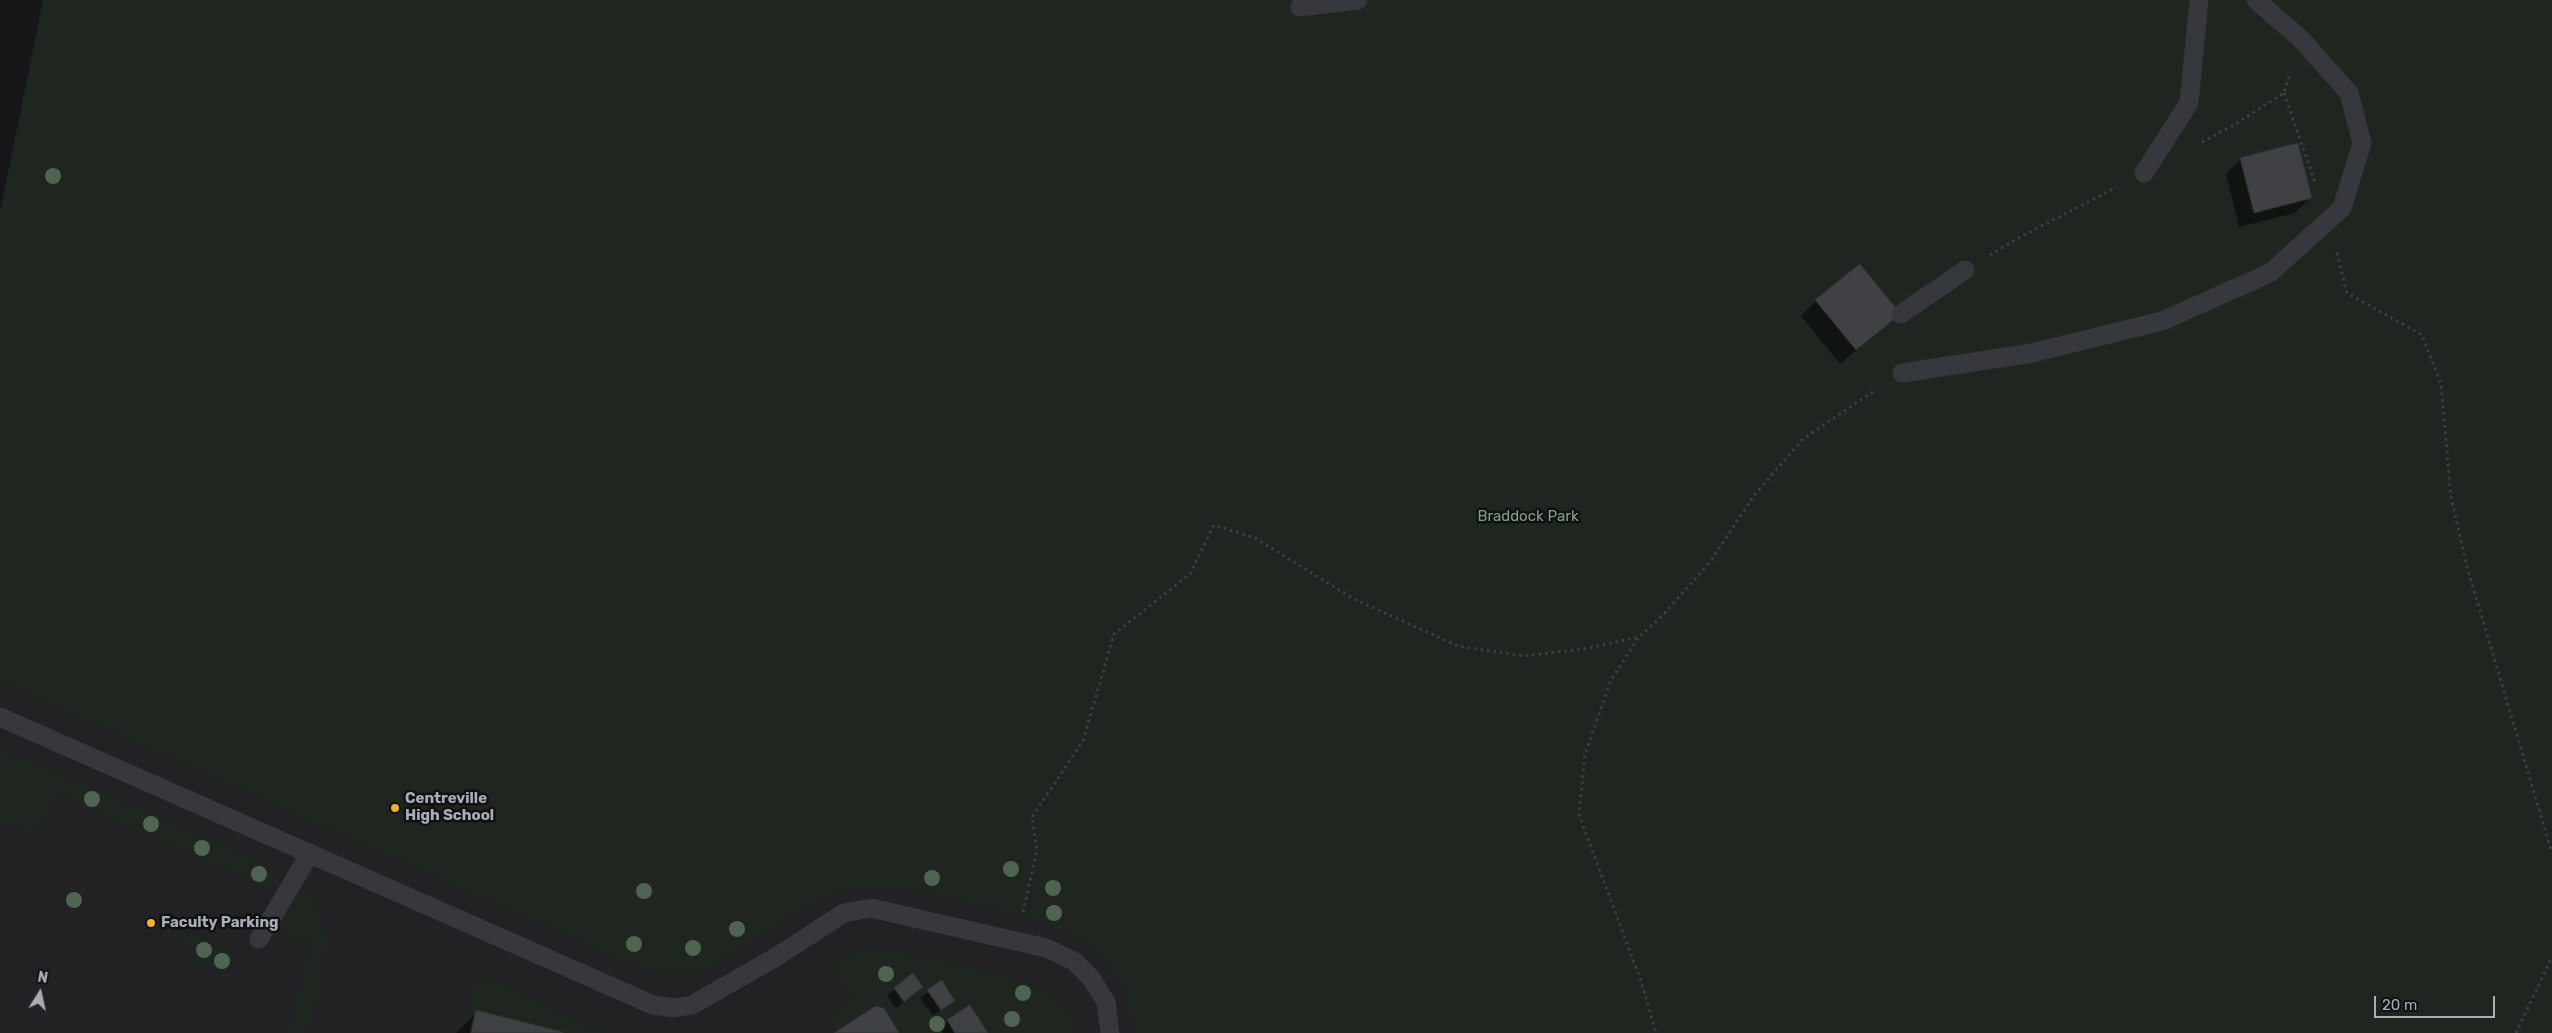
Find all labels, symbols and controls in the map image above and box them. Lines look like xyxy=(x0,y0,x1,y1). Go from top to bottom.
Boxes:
park label: Braddock Park xyxy=(1477,508,1579,526)
place label: Centreville High School xyxy=(405,790,494,825)
marker: Centreville High School xyxy=(389,802,401,814)
place label: Faculty Parking xyxy=(161,914,279,932)
marker: Faculty Parking xyxy=(145,917,157,929)
north arrow xyxy=(15,968,65,1018)
text: N xyxy=(36,968,49,987)
scale bar xyxy=(2377,986,2498,1018)
text: 20 m xyxy=(2382,996,2417,1014)

